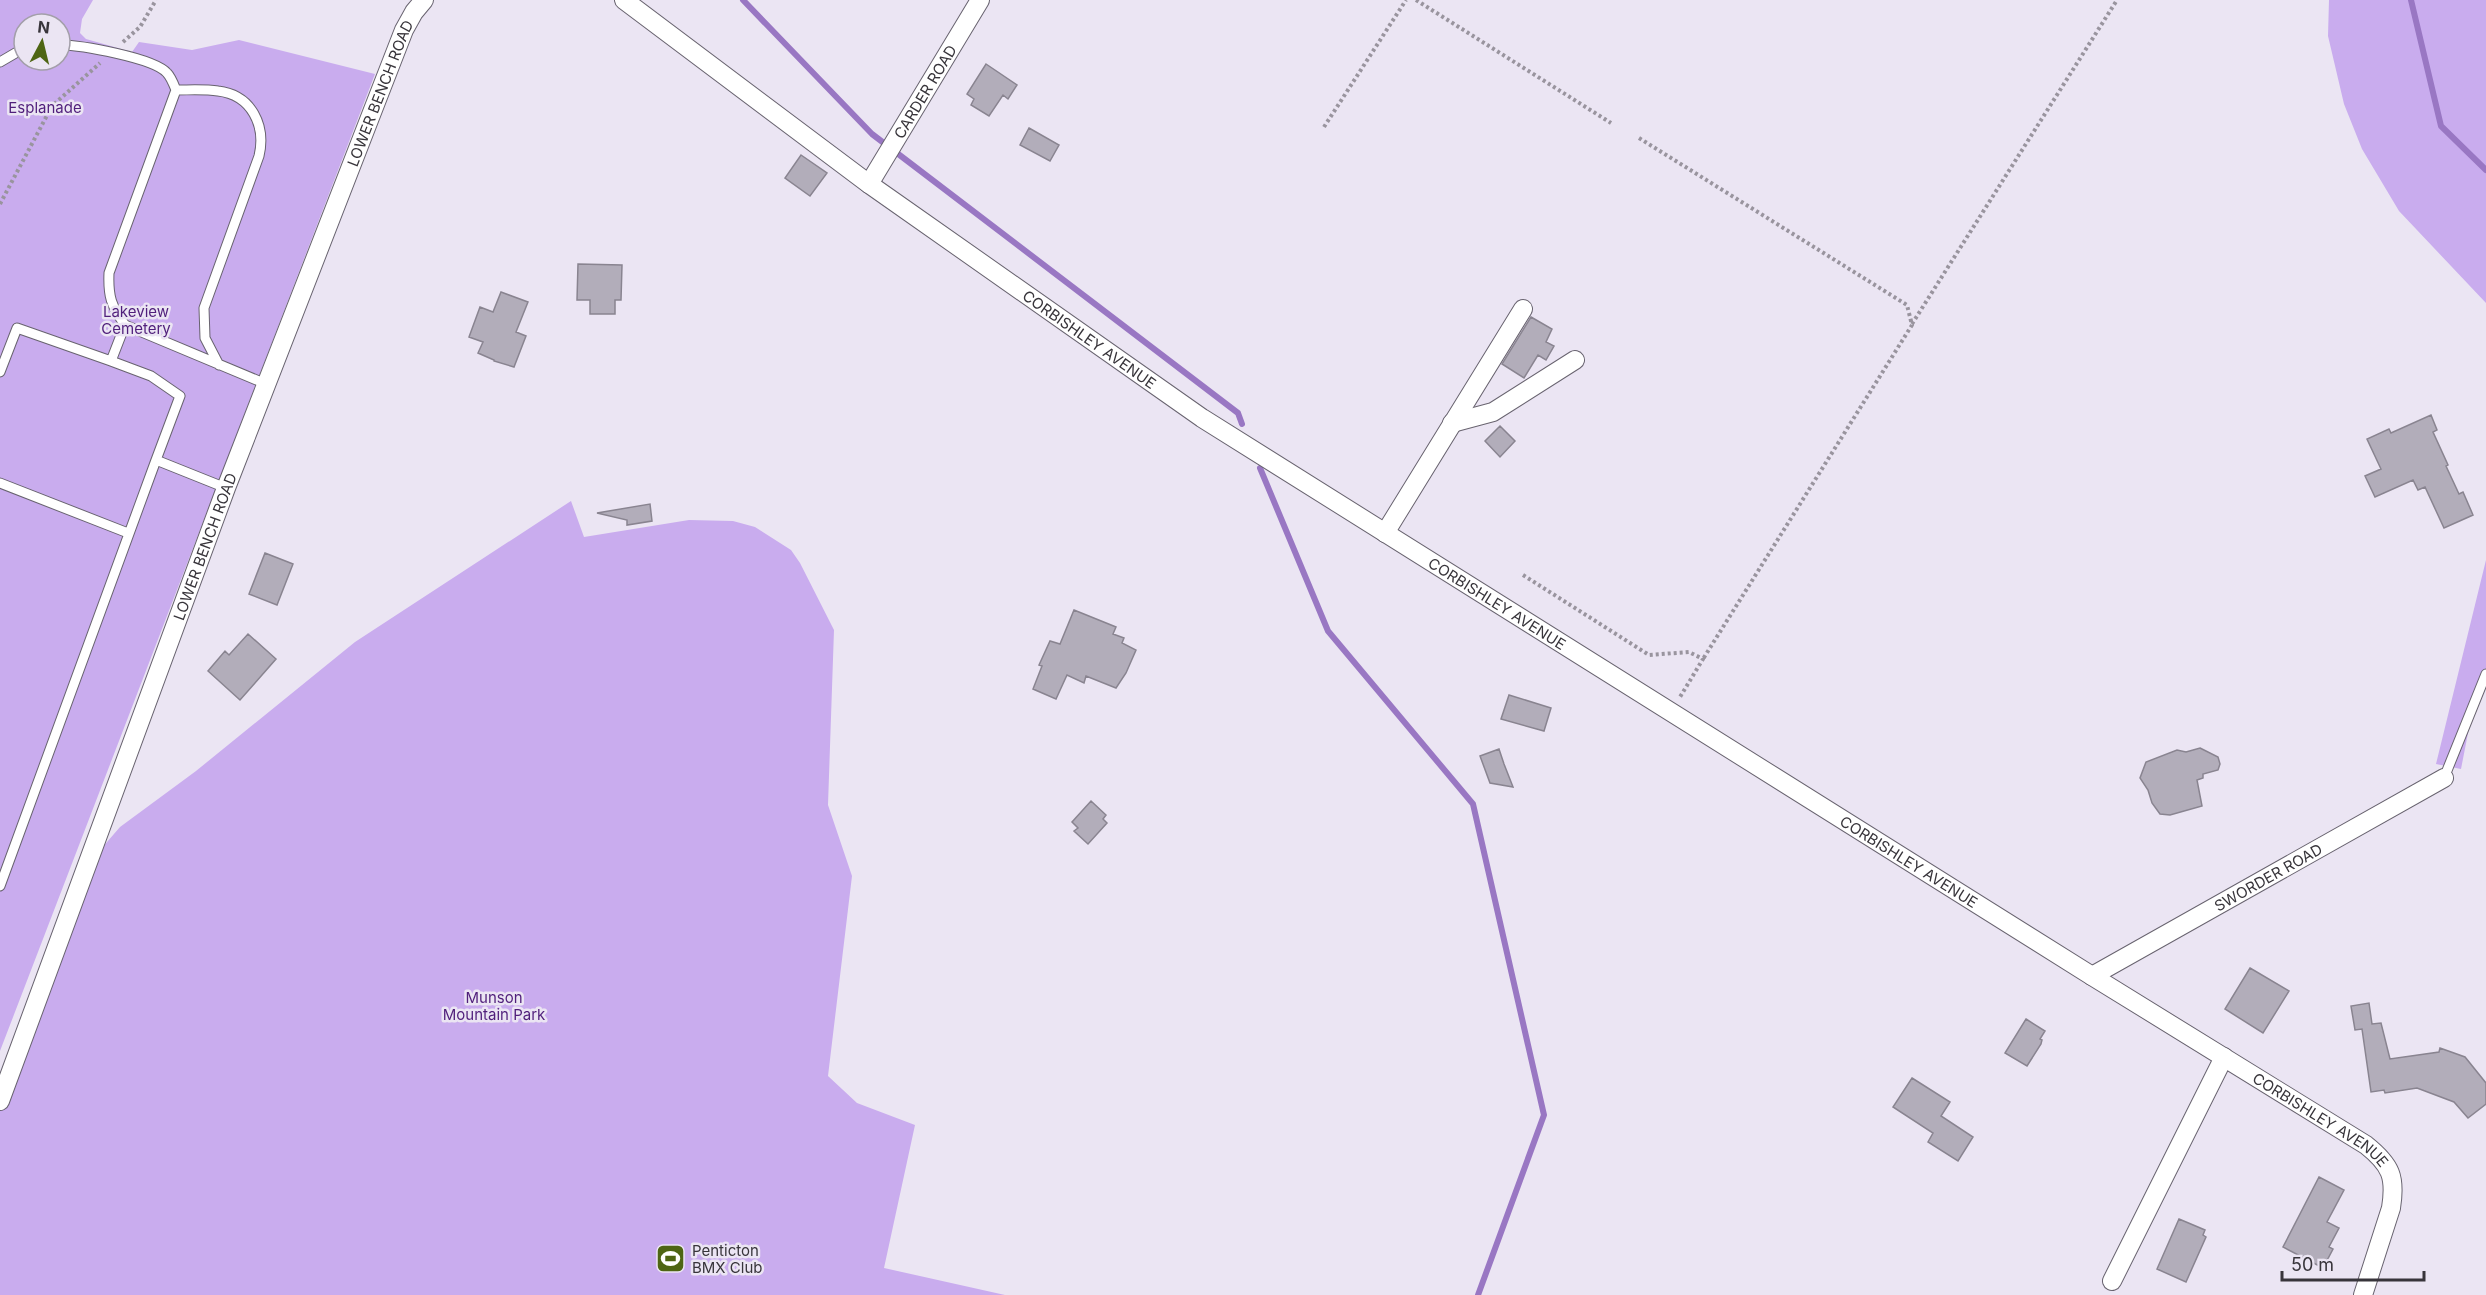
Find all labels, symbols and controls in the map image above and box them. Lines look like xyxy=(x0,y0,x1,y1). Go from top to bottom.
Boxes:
north arrow xyxy=(12,12,72,72)
text: N xyxy=(37,16,51,38)
street label: LOWER BENCH ROAD xyxy=(342,17,417,169)
street label: CARDER ROAD xyxy=(889,41,960,142)
park label: Esplanade xyxy=(8,98,82,117)
street label: CORBISHLEY AVENUE xyxy=(1019,286,1160,392)
park label: Lakeview Cemetery xyxy=(101,302,171,338)
street label: LOWER BENCH ROAD xyxy=(169,470,240,623)
street label: CORBISHLEY AVENUE xyxy=(1425,553,1570,653)
street label: CORBISHLEY AVENUE xyxy=(1837,811,1981,912)
street label: SWORDER ROAD xyxy=(2211,839,2325,915)
park label: Munson Mountain Park xyxy=(443,988,546,1024)
street label: CORBISHLEY AVENUE xyxy=(2249,1068,2393,1170)
place label: Penticton BMX Club xyxy=(692,1241,762,1277)
sports icon: Penticton BMX Club xyxy=(655,1243,687,1275)
scale bar xyxy=(2282,1244,2424,1282)
text: 50 m xyxy=(2291,1254,2334,1275)

